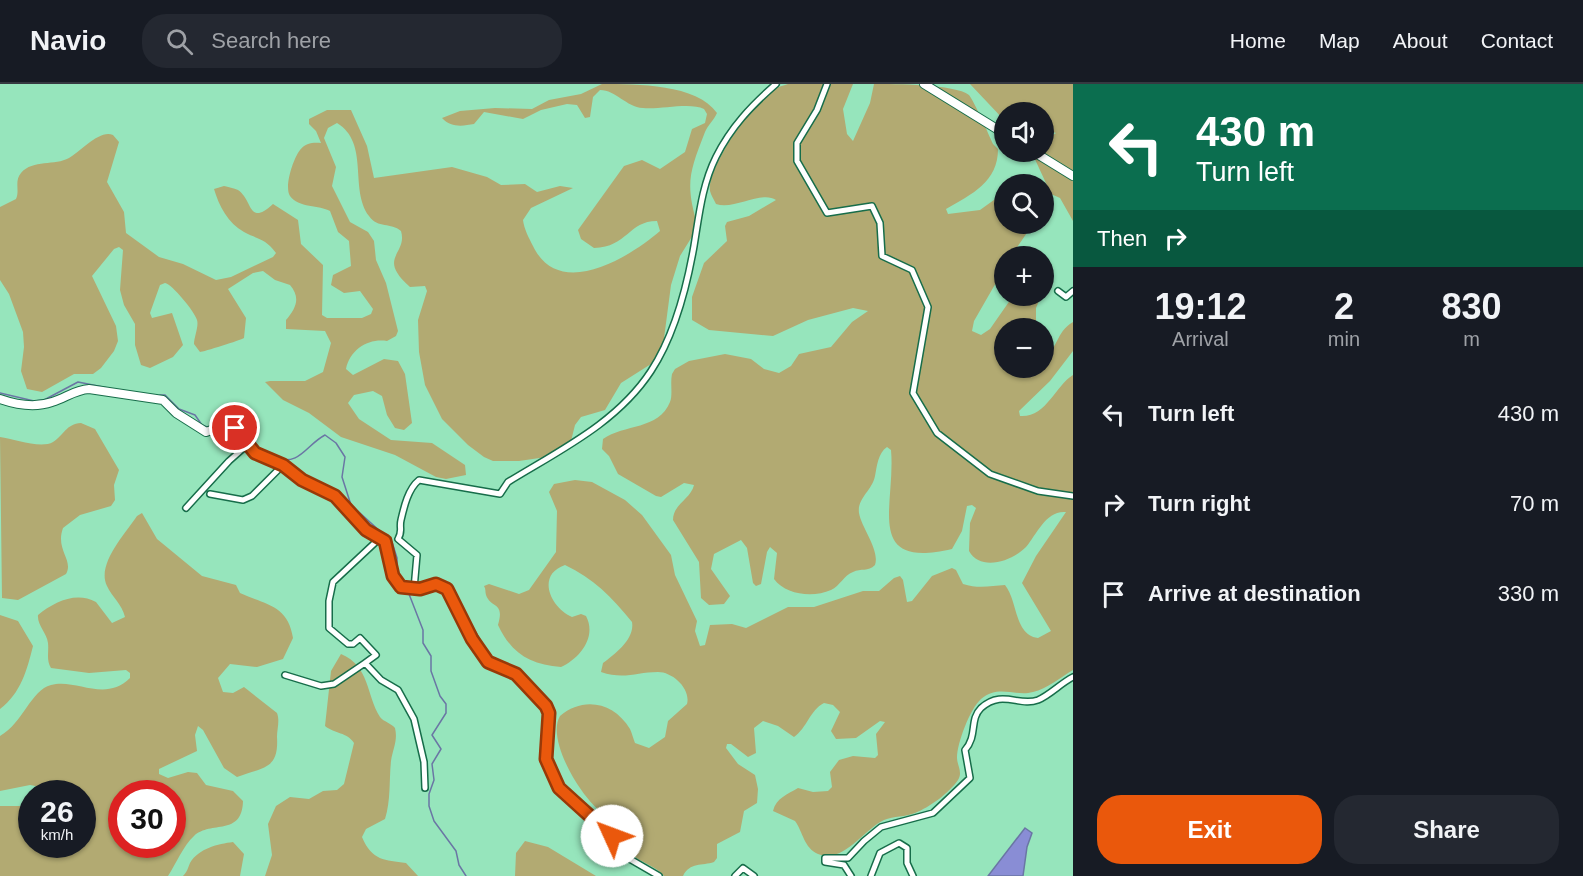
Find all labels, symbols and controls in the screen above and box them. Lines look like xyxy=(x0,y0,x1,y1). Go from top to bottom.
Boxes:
search box xyxy=(142,14,562,68)
text: Navio xyxy=(30,25,106,56)
icon: search xyxy=(163,25,196,58)
text: Search here xyxy=(211,28,331,53)
text: Home xyxy=(1230,29,1286,52)
text: Map xyxy=(1319,29,1360,52)
text: About xyxy=(1393,29,1448,52)
text: Contact xyxy=(1481,29,1553,52)
map controls xyxy=(994,102,1054,378)
button: sound xyxy=(994,102,1054,162)
icon: left xyxy=(1097,108,1175,186)
text: 430 m xyxy=(1196,108,1315,155)
text: Turn left xyxy=(1196,157,1294,187)
button: search xyxy=(994,174,1054,234)
icon: right xyxy=(1159,222,1192,255)
text: Then xyxy=(1097,226,1147,251)
button: + xyxy=(994,246,1054,306)
text: 19:12 xyxy=(1154,286,1246,327)
text: 2 xyxy=(1334,286,1354,327)
text: 830 xyxy=(1441,286,1502,327)
button: − xyxy=(994,318,1054,378)
text: Arrival xyxy=(1172,328,1229,350)
text: min xyxy=(1328,328,1360,350)
text: m xyxy=(1463,328,1480,350)
icon: left xyxy=(1097,398,1130,431)
text: Turn left xyxy=(1148,401,1234,426)
text: 430 m xyxy=(1498,401,1559,426)
pin xyxy=(209,402,260,453)
icon: arrive xyxy=(218,411,251,444)
icon: right xyxy=(1097,488,1130,521)
text: Turn right xyxy=(1148,491,1250,516)
text: 70 m xyxy=(1510,491,1559,516)
icon: arrive xyxy=(1097,578,1130,611)
text: Arrive at destination xyxy=(1148,581,1361,606)
text: 330 m xyxy=(1498,581,1559,606)
speed limit sign: 30 xyxy=(108,780,186,858)
text: 26 xyxy=(40,795,74,828)
button: Exit xyxy=(1097,795,1322,864)
button: Share xyxy=(1334,795,1559,864)
position arrow xyxy=(580,804,644,868)
text: km/h xyxy=(41,826,73,843)

